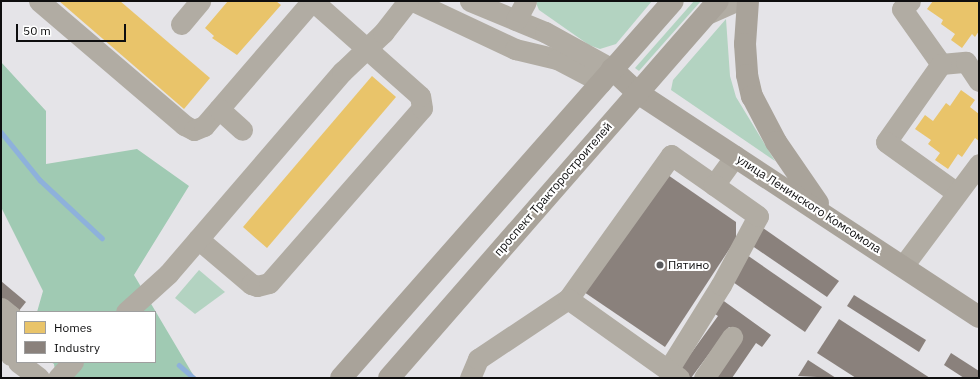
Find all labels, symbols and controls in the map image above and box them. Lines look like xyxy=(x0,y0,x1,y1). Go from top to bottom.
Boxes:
scale bar xyxy=(18,16,128,42)
text: 50 m xyxy=(23,23,51,38)
street label: проспект Тракторостроителей xyxy=(491,119,615,259)
street label: улица Ленинского Комсомола xyxy=(734,152,884,256)
place label: Пятино xyxy=(668,258,709,272)
marker: Пятино xyxy=(655,260,665,270)
legend xyxy=(16,311,156,363)
text: Homes xyxy=(54,320,92,335)
text: Industry xyxy=(54,340,100,355)

